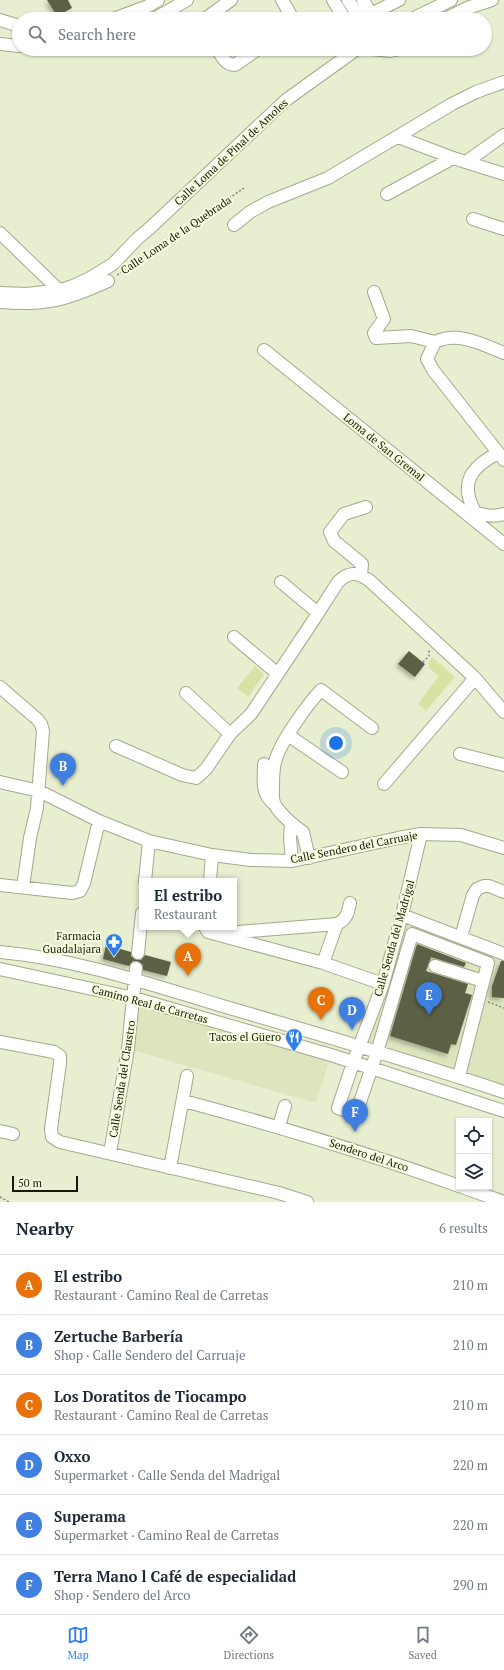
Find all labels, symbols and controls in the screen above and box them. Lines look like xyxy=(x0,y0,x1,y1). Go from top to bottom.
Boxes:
search box xyxy=(12,12,492,56)
icon: search xyxy=(26,23,48,45)
text: Search here xyxy=(58,24,136,44)
street label: Calle Loma de Pinal de Amoles xyxy=(171,95,291,208)
street label: Calle Loma de la Quebrada xyxy=(118,192,234,277)
street label: Loma de San Gremal xyxy=(341,410,427,484)
your location xyxy=(326,733,346,753)
pin: B xyxy=(50,753,76,786)
street label: Calle Sendero del Carruaje xyxy=(289,828,419,866)
popup xyxy=(139,878,237,930)
street label: Calle Senda del Madrigal xyxy=(371,878,417,998)
text: El estribo xyxy=(154,885,222,905)
text: Restaurant xyxy=(154,905,217,923)
place label: Farmacia Guadalajara xyxy=(43,929,101,956)
pharmacy icon: Farmacia Guadalajara xyxy=(104,932,124,957)
pin: A xyxy=(175,943,201,976)
street label: Camino Real de Carretas xyxy=(90,982,210,1026)
pin: E xyxy=(416,982,442,1015)
pin: C xyxy=(308,987,334,1020)
pin: D xyxy=(339,997,365,1030)
street label: Calle Senda del Claustro xyxy=(106,1019,138,1139)
restaurant icon: Tacos el Güero xyxy=(284,1027,304,1052)
place label: Tacos el Güero xyxy=(209,1030,281,1044)
pin: F xyxy=(342,1099,368,1132)
map controls xyxy=(456,1118,492,1190)
button: locate xyxy=(456,1118,492,1154)
street label: Sendero del Arco xyxy=(327,1136,411,1174)
button: layers xyxy=(456,1154,492,1190)
scale bar xyxy=(12,1174,78,1193)
text: 50 m xyxy=(18,1176,42,1190)
text: Nearby xyxy=(16,1217,74,1240)
text: 6 results xyxy=(439,1219,488,1237)
text: El estribo xyxy=(54,1266,122,1286)
text: A xyxy=(24,1276,34,1294)
text: 210 m xyxy=(453,1276,488,1294)
text: Restaurant · Camino Real de Carretas xyxy=(54,1286,268,1304)
text: Zertuche Barbería xyxy=(54,1326,183,1346)
text: B xyxy=(25,1336,33,1354)
text: 210 m xyxy=(453,1336,488,1354)
text: Shop · Calle Sendero del Carruaje xyxy=(54,1346,245,1364)
text: Los Doratitos de Tiocampo xyxy=(54,1386,246,1406)
text: C xyxy=(25,1396,33,1414)
text: 210 m xyxy=(453,1396,488,1414)
text: Restaurant · Camino Real de Carretas xyxy=(54,1406,268,1424)
text: Oxxo xyxy=(54,1446,90,1466)
text: D xyxy=(24,1456,34,1474)
text: 220 m xyxy=(453,1456,488,1474)
text: Supermarket · Calle Senda del Madrigal xyxy=(54,1466,280,1484)
text: Superama xyxy=(54,1506,126,1526)
text: E xyxy=(25,1516,33,1534)
text: 220 m xyxy=(453,1516,488,1534)
text: Supermarket · Camino Real de Carretas xyxy=(54,1526,279,1544)
text: Terra Mano l Café de especialidad xyxy=(54,1566,296,1586)
text: F xyxy=(25,1576,33,1594)
text: 290 m xyxy=(453,1576,488,1594)
text: Shop · Sendero del Arco xyxy=(54,1586,190,1604)
tab: Map xyxy=(67,1624,89,1662)
tab: Directions xyxy=(223,1624,274,1662)
tab: Saved xyxy=(408,1624,437,1662)

